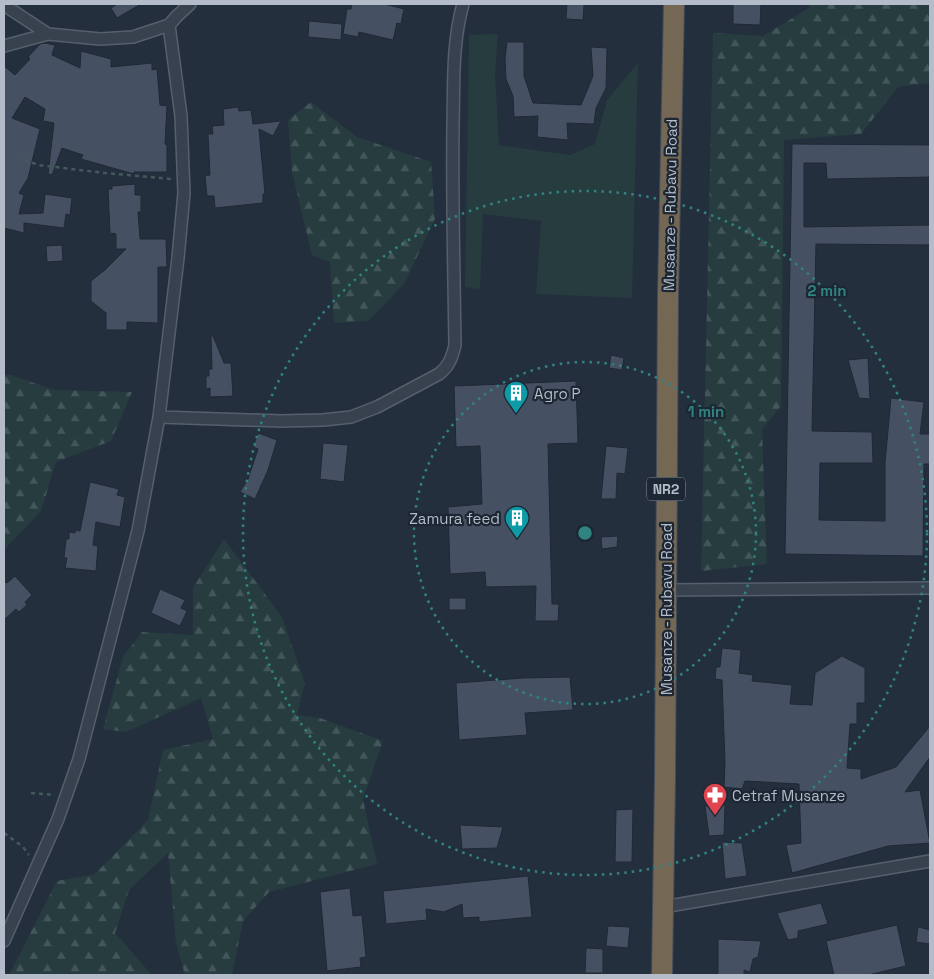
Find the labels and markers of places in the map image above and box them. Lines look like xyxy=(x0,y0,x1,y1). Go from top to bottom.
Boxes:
building icon: Agro P xyxy=(503,380,529,414)
place label: Agro P xyxy=(534,384,581,403)
building icon: Zamura feed xyxy=(504,505,530,539)
place label: Zamura feed xyxy=(409,509,500,528)
centre of rings xyxy=(576,524,594,542)
pharmacy icon: Cetraf Musanze xyxy=(702,782,728,816)
place label: Cetraf Musanze xyxy=(732,786,845,805)

